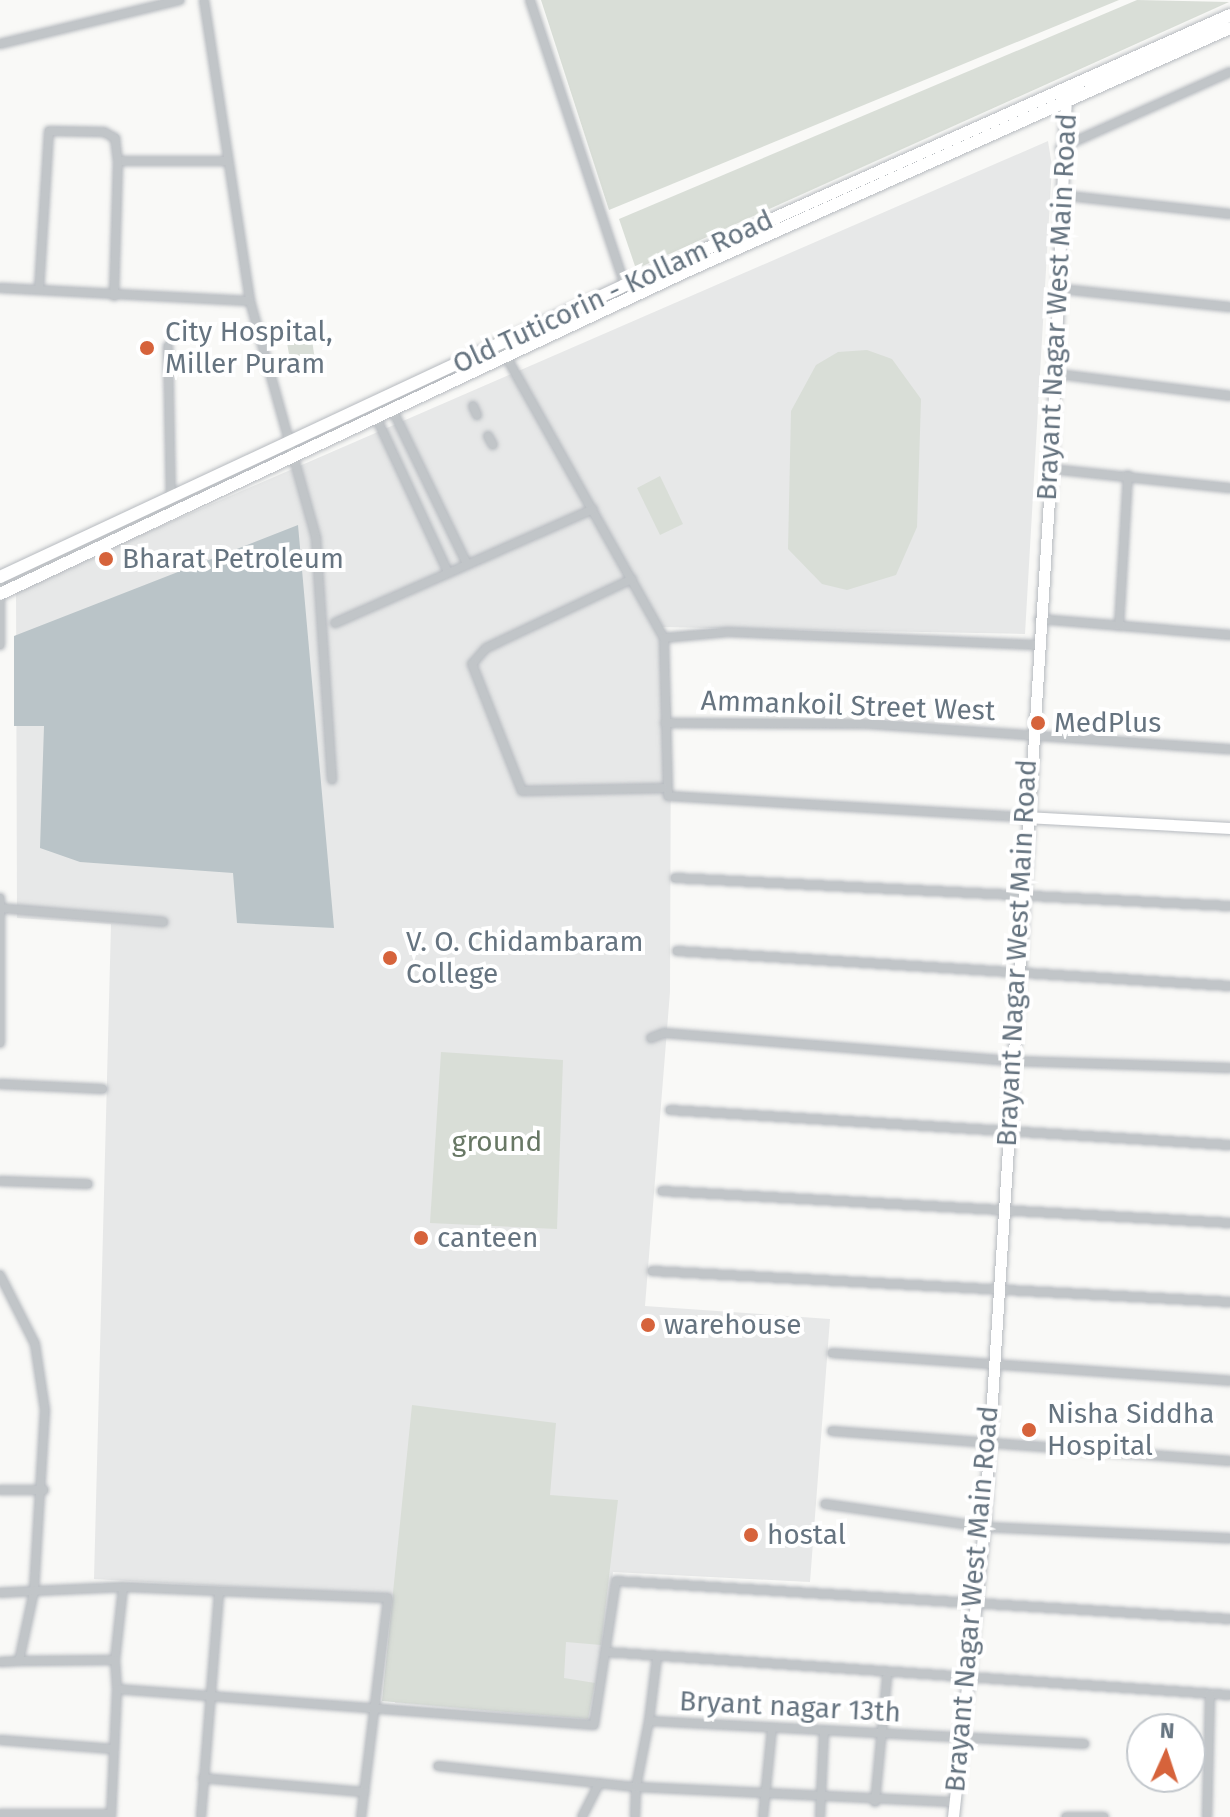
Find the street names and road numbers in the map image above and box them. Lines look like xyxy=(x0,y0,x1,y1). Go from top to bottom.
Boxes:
street label: Brayant Nagar West Main Road xyxy=(1030,113,1084,501)
street label: Old Tuticorin - Kollam Road xyxy=(447,203,779,381)
street label: Ammankoil Street West xyxy=(700,684,996,728)
street label: Brayant Nagar West Main Road xyxy=(990,759,1044,1147)
street label: Brayant Nagar West Main Road xyxy=(938,1404,1006,1794)
street label: Bryant nagar 13th xyxy=(678,1684,902,1730)

